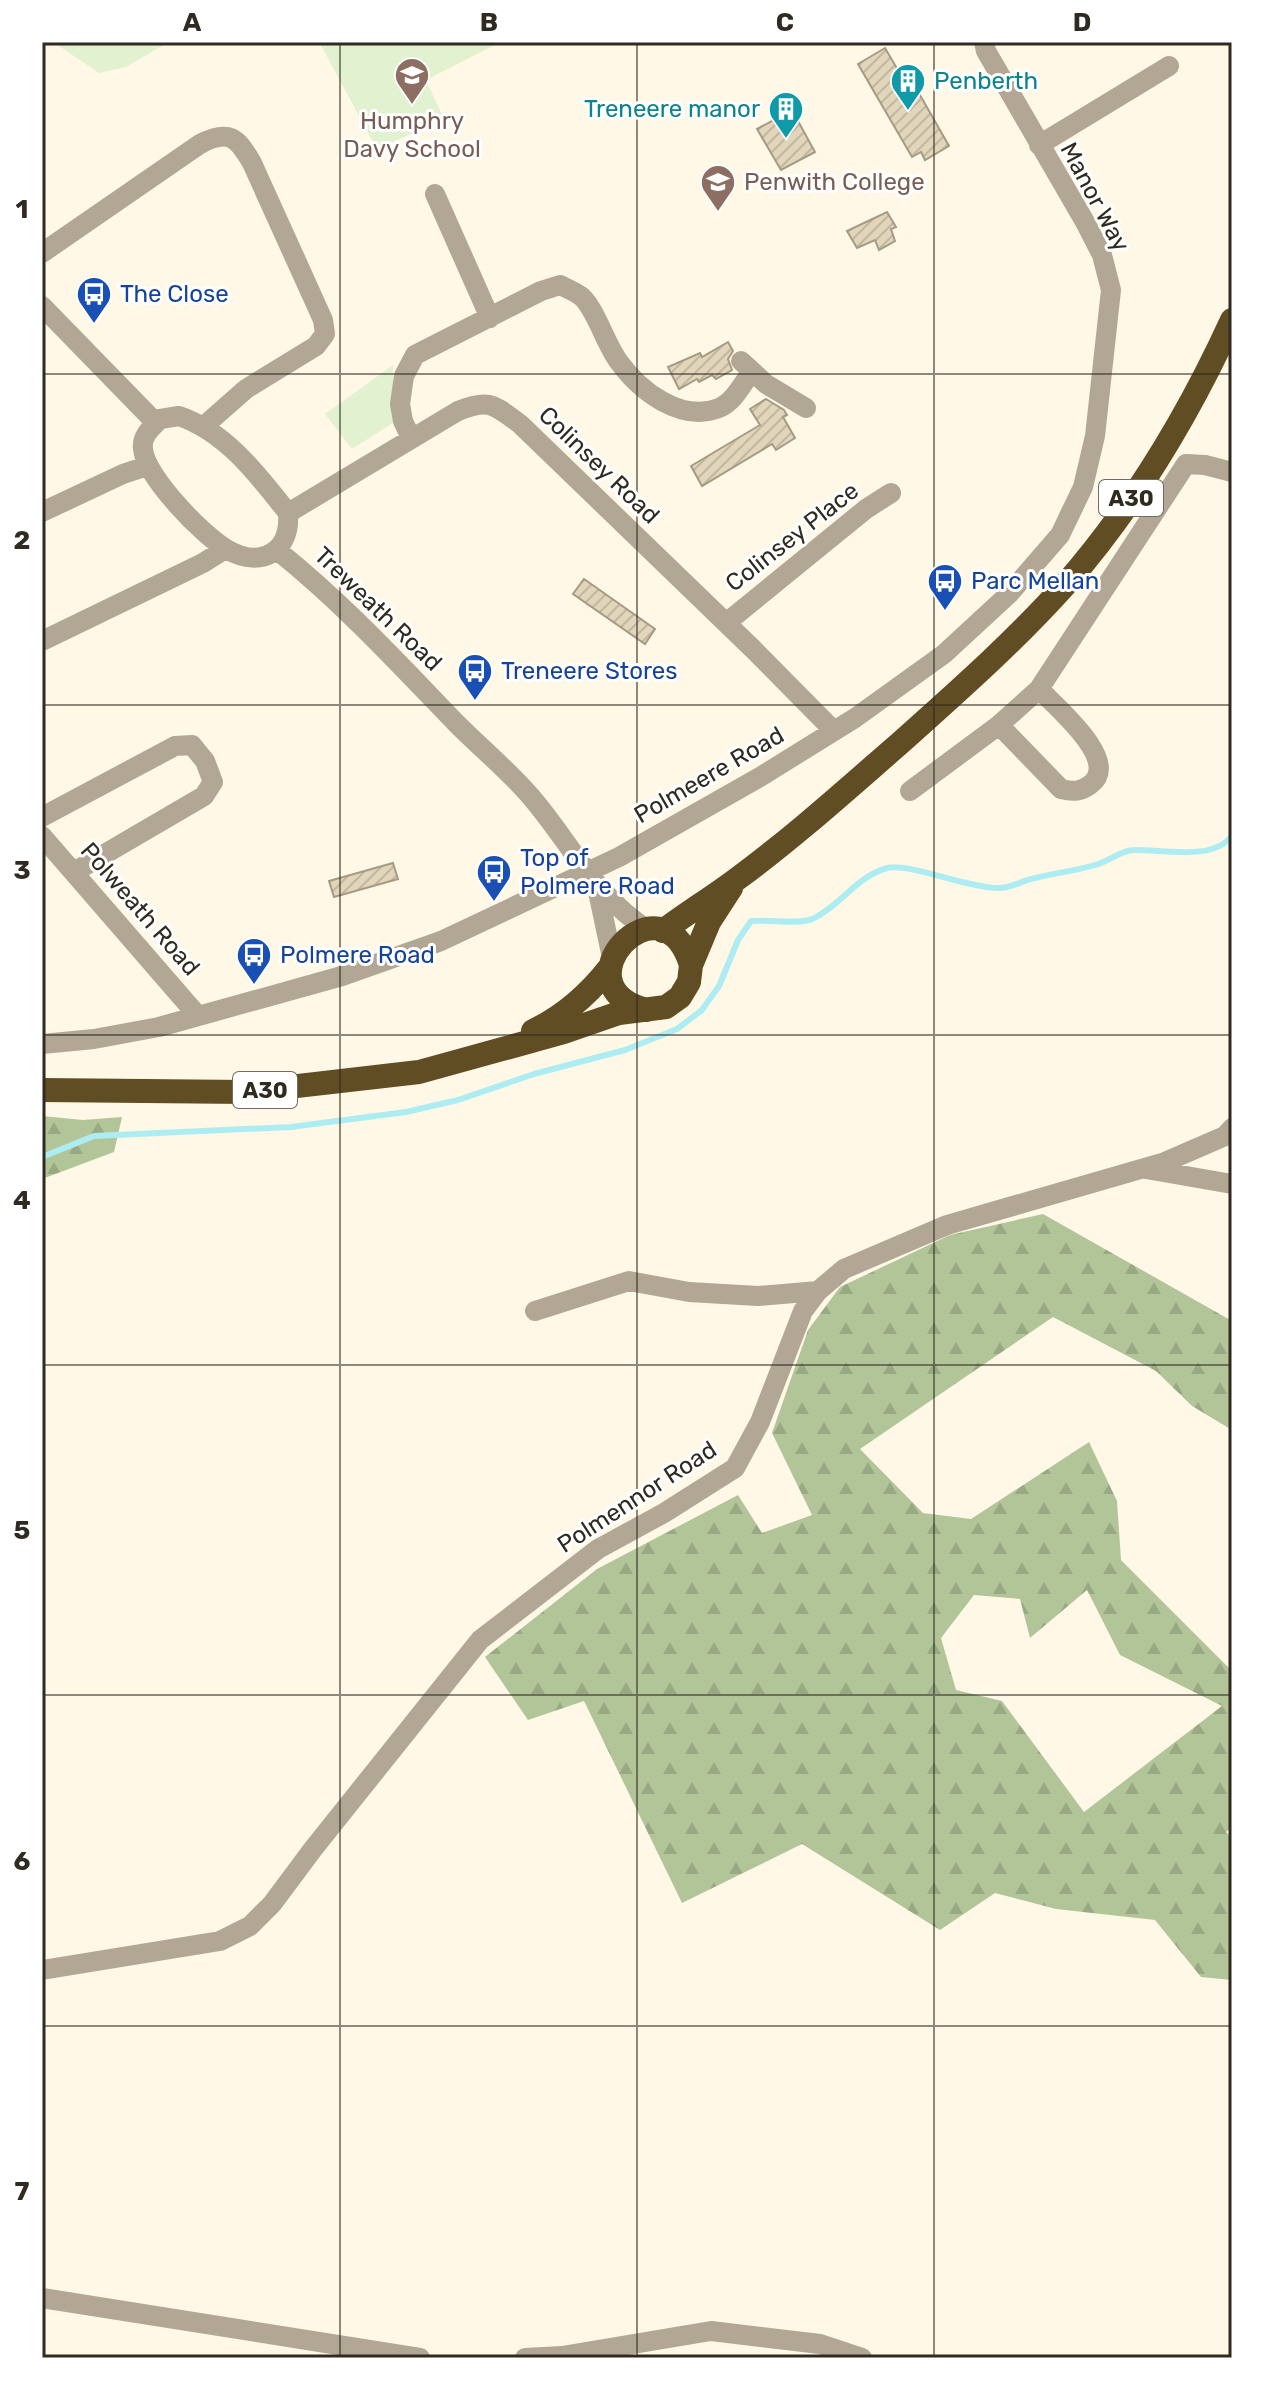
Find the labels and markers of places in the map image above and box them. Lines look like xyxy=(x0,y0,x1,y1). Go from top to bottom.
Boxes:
school or university icon: Humphry Davy School xyxy=(393,56,431,106)
building icon: Penberth xyxy=(889,62,927,112)
place label: Penberth xyxy=(934,67,1038,95)
building icon: Treneere manor xyxy=(767,90,805,140)
place label: Treneere manor xyxy=(584,95,760,123)
place label: Humphry Davy School xyxy=(343,107,481,163)
school or university icon: Penwith College xyxy=(699,163,737,213)
place label: Penwith College xyxy=(744,168,925,196)
bus stop icon: The Close xyxy=(75,275,113,325)
place label: The Close xyxy=(120,280,229,308)
bus stop icon: Parc Mellan xyxy=(926,562,964,612)
place label: Parc Mellan xyxy=(971,567,1099,595)
bus stop icon: Treneere Stores xyxy=(456,652,494,702)
place label: Treneere Stores xyxy=(501,657,678,685)
place label: Top of Polmere Road xyxy=(520,844,675,900)
bus stop icon: Top of Polmere Road xyxy=(475,853,513,903)
bus stop icon: Polmere Road xyxy=(235,936,273,986)
place label: Polmere Road xyxy=(280,941,435,969)

